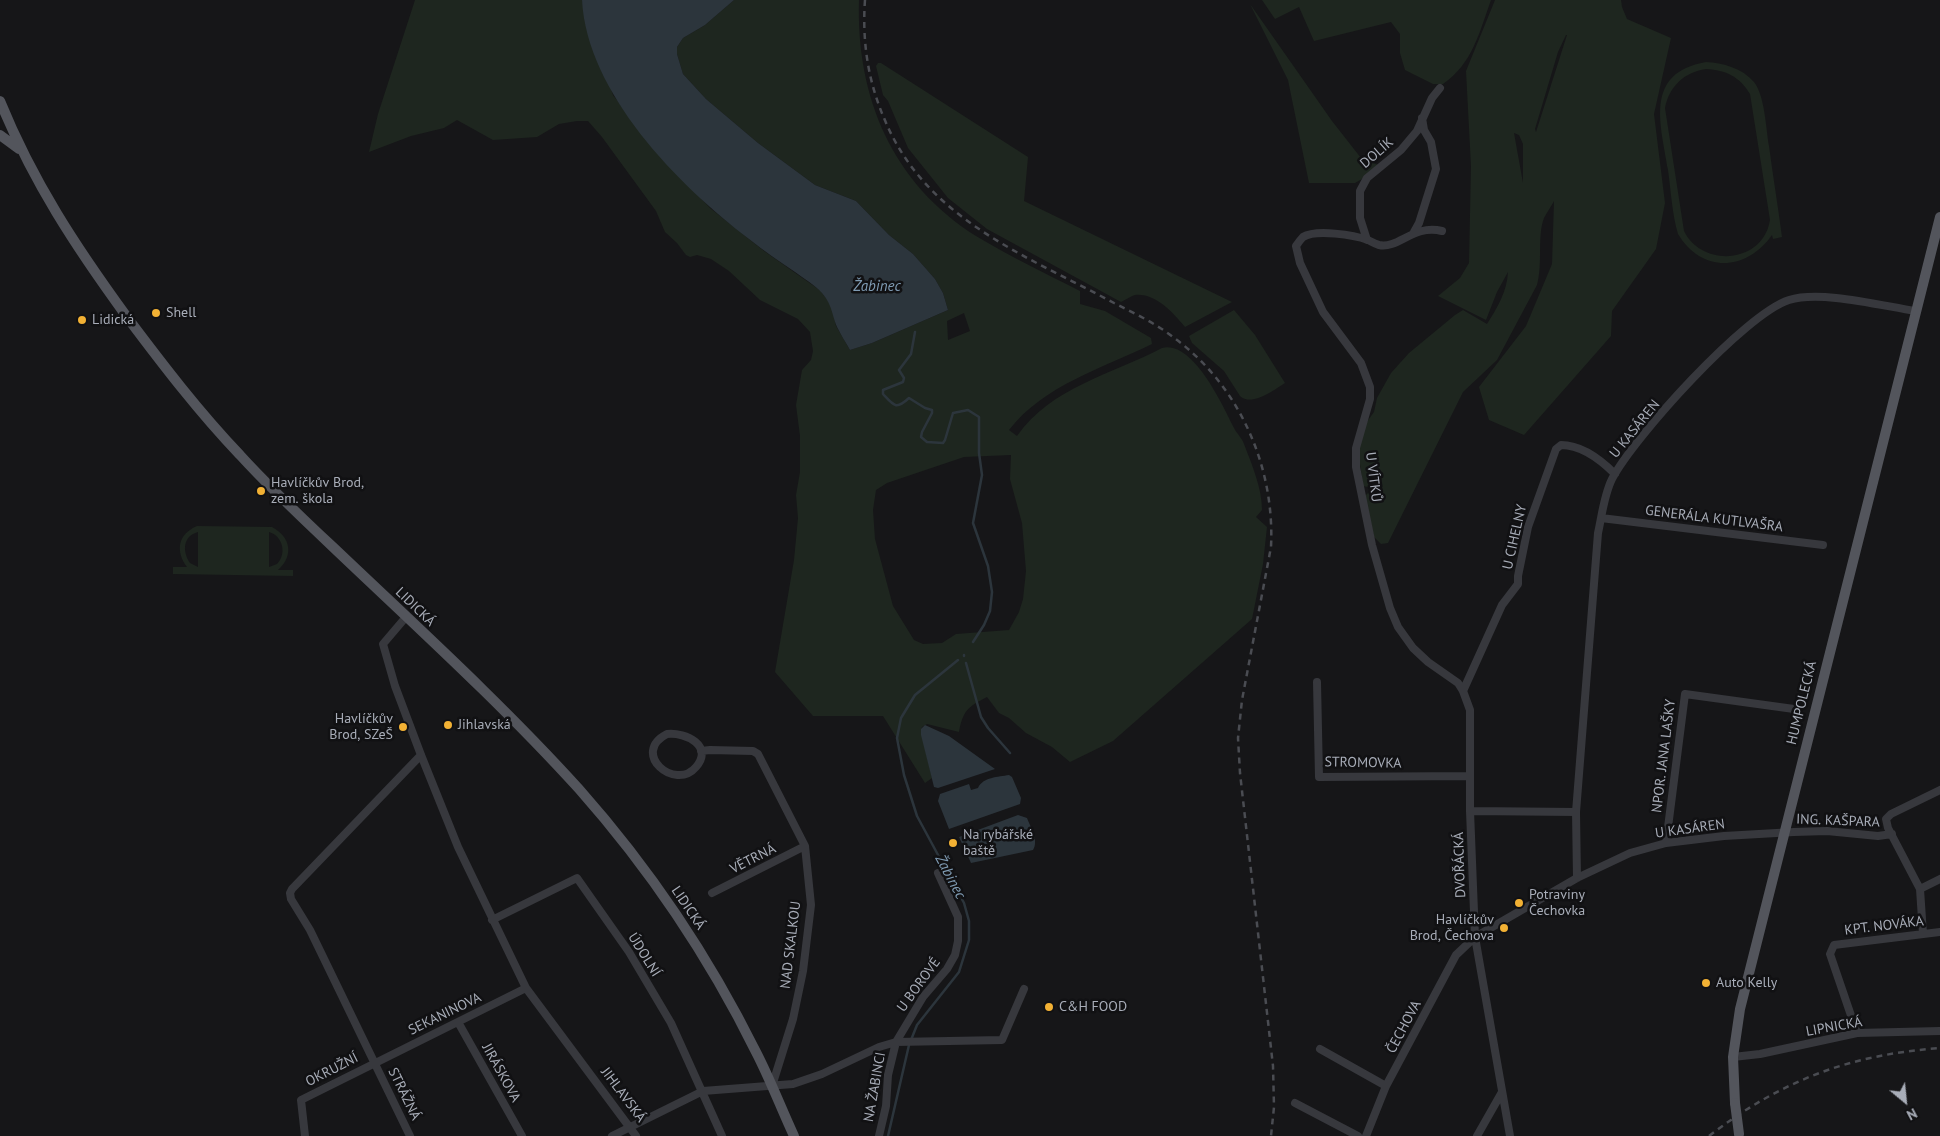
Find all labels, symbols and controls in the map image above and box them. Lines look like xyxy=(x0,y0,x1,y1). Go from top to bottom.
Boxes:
street label: DOLÍK xyxy=(1357,134,1397,172)
water label: Žabinec xyxy=(853,278,901,296)
place label: Shell xyxy=(166,305,196,321)
marker: Shell xyxy=(150,307,162,319)
place label: Lidická xyxy=(92,312,134,328)
marker: Lidická xyxy=(76,314,88,326)
street label: U KASÁREN xyxy=(1606,396,1664,462)
street label: U VÍTKŮ xyxy=(1362,451,1384,503)
place label: Havlíčkův Brod, zem. škola xyxy=(271,475,364,508)
marker: Havlíčkův Brod, zem. škola xyxy=(255,485,267,497)
street label: GENERÁLA KUTLVAŠRA xyxy=(1644,502,1784,536)
street label: U CIHELNY xyxy=(1499,503,1531,571)
street label: LIDICKÁ xyxy=(392,584,438,630)
street label: HUMPOLECKÁ xyxy=(1783,659,1821,747)
street label: NPOR. JANA LAŠKY xyxy=(1649,698,1679,814)
place label: Havlíčkův Brod, SZeŠ xyxy=(329,711,393,744)
place label: Jihlavská xyxy=(458,717,511,733)
marker: Jihlavská xyxy=(442,719,454,731)
marker: Havlíčkův Brod, SZeŠ xyxy=(397,721,409,733)
street label: STROMOVKA xyxy=(1324,754,1402,772)
street label: ING. KAŠPARA xyxy=(1796,811,1880,831)
street label: U KASÁREN xyxy=(1654,816,1726,842)
place label: Na rybářské baště xyxy=(963,827,1033,860)
street label: DVOŘÁCKÁ xyxy=(1450,832,1470,898)
marker: Na rybářské baště xyxy=(947,837,959,849)
street label: VĚTRNÁ xyxy=(727,840,779,878)
water label: Žabinec xyxy=(931,852,969,902)
street label: LIDICKÁ xyxy=(667,883,709,933)
place label: Potraviny Čechovka xyxy=(1529,887,1585,920)
marker: Potraviny Čechovka xyxy=(1513,897,1525,909)
street label: NAD SKALKOU xyxy=(777,900,805,990)
place label: Havlíčkův Brod, Čechova xyxy=(1410,912,1494,944)
street label: KPT. NOVÁKA xyxy=(1843,913,1925,939)
marker: Havlíčkův Brod, Čechova xyxy=(1498,922,1510,934)
street label: ÚDOLNÍ xyxy=(624,930,664,980)
street label: U BOROVÉ xyxy=(894,955,944,1015)
place label: Auto Kelly xyxy=(1716,975,1777,991)
marker: Auto Kelly xyxy=(1700,977,1712,989)
street label: SEKANINOVA xyxy=(406,989,484,1039)
street label: ČECHOVA xyxy=(1383,998,1425,1056)
place label: C&H FOOD xyxy=(1059,999,1127,1015)
marker: C&H FOOD xyxy=(1043,1001,1055,1013)
street label: LIPNICKÁ xyxy=(1805,1014,1863,1040)
street label: JIRÁSKOVA xyxy=(478,1041,524,1105)
street label: OKRUŽNÍ xyxy=(303,1050,361,1090)
street label: NA ŽABINCI xyxy=(861,1051,889,1123)
street label: JIHLAVSKÁ xyxy=(597,1064,649,1126)
street label: STRÁŽNÁ xyxy=(384,1065,424,1123)
north arrow xyxy=(1880,1076,1930,1126)
text: N xyxy=(1904,1104,1920,1124)

